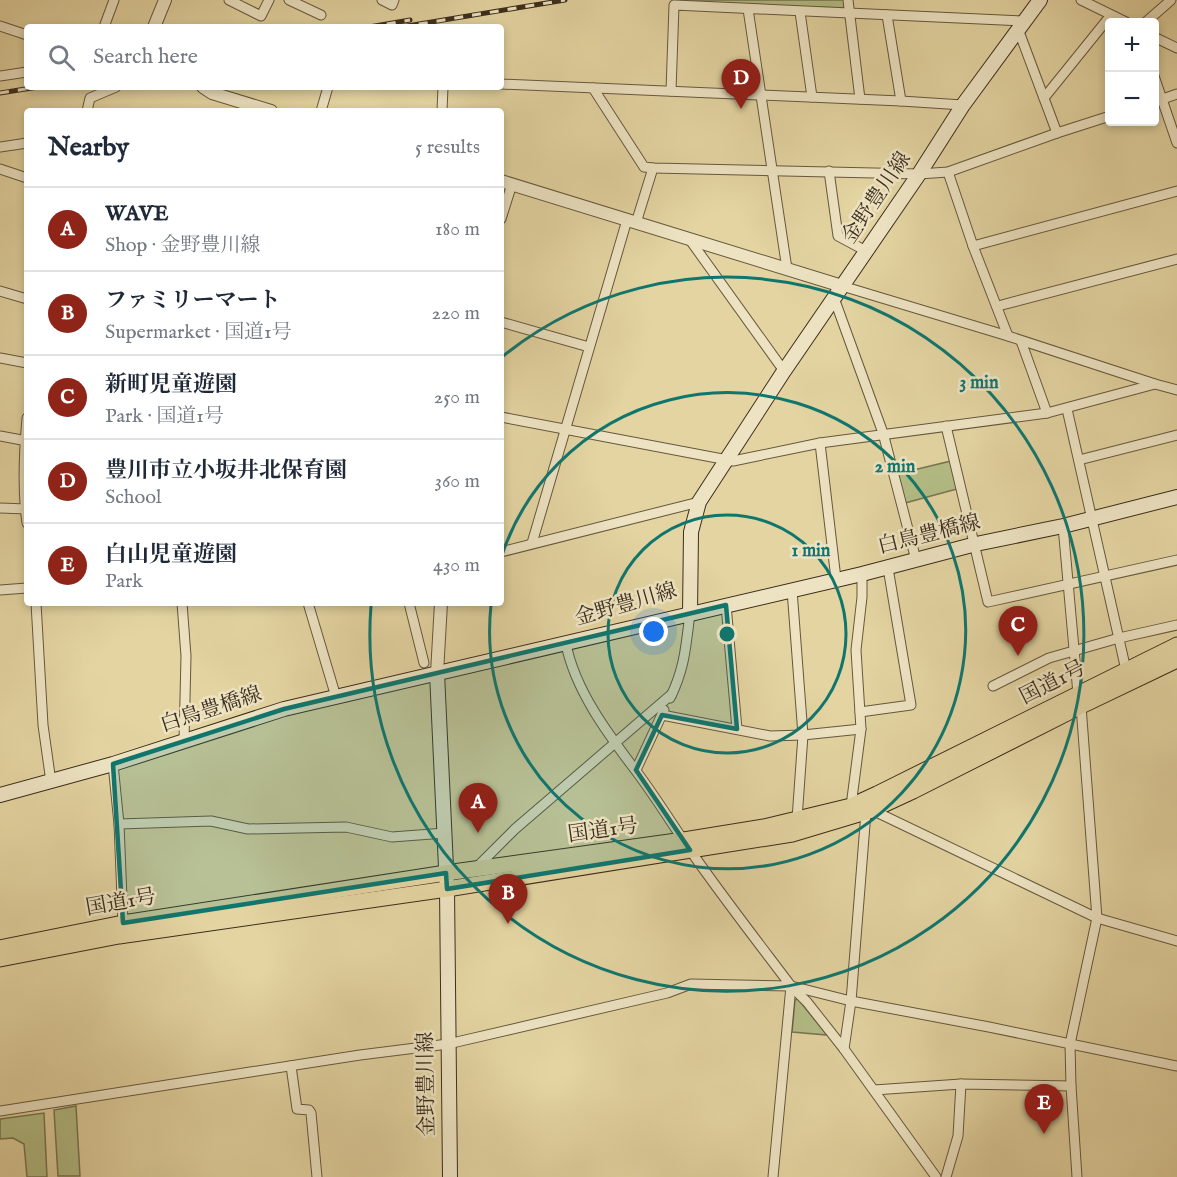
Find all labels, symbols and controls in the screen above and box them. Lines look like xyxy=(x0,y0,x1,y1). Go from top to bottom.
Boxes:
map controls xyxy=(1105,18,1159,126)
button: + xyxy=(1105,18,1159,72)
search box xyxy=(24,24,504,90)
icon: search xyxy=(45,41,78,74)
text: Search here xyxy=(93,43,198,71)
pin: D xyxy=(722,60,760,109)
button: − xyxy=(1105,72,1159,126)
text: Nearby xyxy=(48,131,129,164)
text: 5 results xyxy=(415,135,480,160)
street label: 金野豊川線 xyxy=(836,147,918,249)
text: WAVE xyxy=(105,200,169,228)
text: A xyxy=(61,217,74,242)
text: 180 m xyxy=(435,217,480,242)
text: Shop · 金野豊川線 xyxy=(105,233,261,258)
text: ファミリーマート xyxy=(105,287,281,315)
text: B xyxy=(61,301,74,326)
text: 220 m xyxy=(432,301,480,326)
text: Supermarket · 国道1号 xyxy=(105,320,292,345)
text: 新町児童遊園 xyxy=(105,371,237,399)
text: 3 min xyxy=(960,372,999,395)
text: C xyxy=(60,385,75,410)
text: 250 m xyxy=(434,385,480,410)
text: Park · 国道1号 xyxy=(105,404,224,429)
text: 2 min xyxy=(875,456,916,479)
text: 豊川市立小坂井北保育園 xyxy=(105,457,347,485)
text: D xyxy=(59,469,76,494)
text: 360 m xyxy=(434,469,480,494)
text: School xyxy=(105,485,161,510)
street label: 白鳥豊橋線 xyxy=(875,509,983,561)
text: 1 min xyxy=(792,540,831,563)
text: 白山児童遊園 xyxy=(105,541,237,569)
text: E xyxy=(61,553,74,578)
text: 430 m xyxy=(433,553,480,578)
text: Park xyxy=(105,569,143,594)
street label: 金野豊川線 xyxy=(572,578,680,632)
pin: C xyxy=(998,606,1038,656)
your location xyxy=(639,617,668,646)
centre of rings xyxy=(717,624,737,644)
street label: 国道1号 xyxy=(1015,655,1091,711)
street label: 白鳥豊橋線 xyxy=(157,681,265,739)
pin: A xyxy=(458,784,498,833)
street label: 国道1号 xyxy=(566,813,640,849)
pin: B xyxy=(488,874,528,924)
street label: 国道1号 xyxy=(84,884,158,922)
street label: 金野豊川線 xyxy=(413,1031,441,1137)
pin: E xyxy=(1024,1084,1064,1134)

